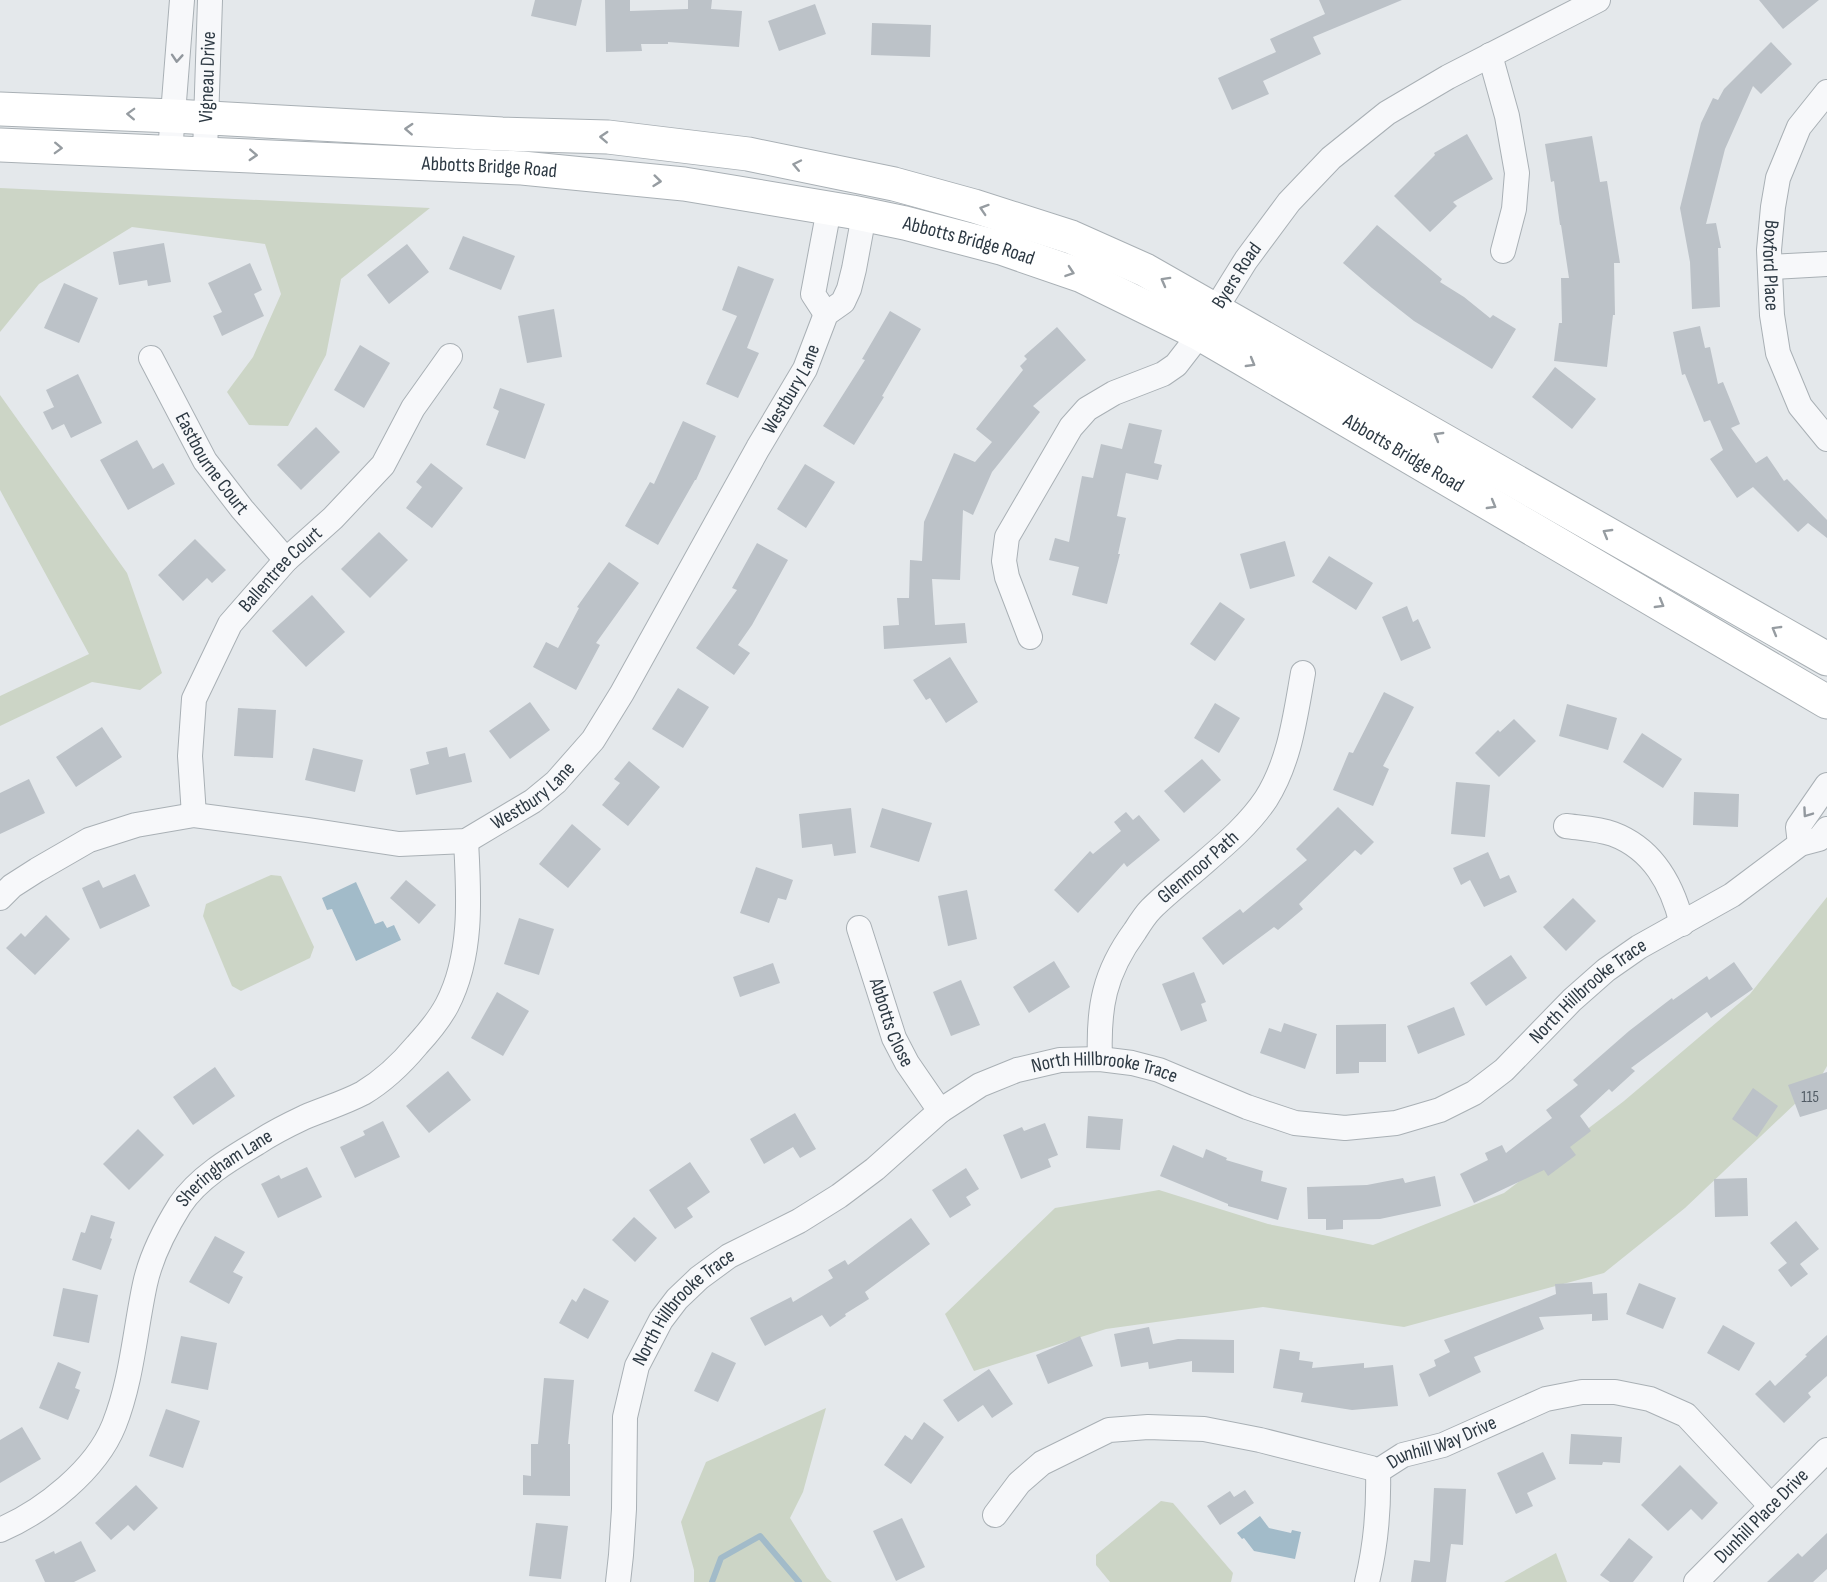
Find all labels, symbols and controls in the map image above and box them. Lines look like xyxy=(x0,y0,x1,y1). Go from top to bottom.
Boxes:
street label: Vigneau Drive xyxy=(194,31,221,123)
one-way arrow xyxy=(171,54,184,63)
one-way arrow xyxy=(126,108,135,121)
one-way arrow xyxy=(405,122,414,135)
one-way arrow xyxy=(600,131,609,144)
one-way arrow xyxy=(54,141,63,154)
one-way arrow xyxy=(249,149,258,162)
street label: Abbotts Bridge Road xyxy=(420,152,558,183)
one-way arrow xyxy=(792,159,802,172)
one-way arrow xyxy=(653,174,662,187)
one-way arrow xyxy=(979,204,990,216)
street label: Abbotts Bridge Road xyxy=(900,211,1038,271)
street label: Boxford Place xyxy=(1757,219,1784,311)
street label: Byers Road xyxy=(1207,238,1267,313)
one-way arrow xyxy=(1064,264,1075,277)
one-way arrow xyxy=(1161,277,1171,288)
street label: Westbury Lane xyxy=(757,341,825,439)
one-way arrow xyxy=(1245,356,1255,368)
street label: Eastbourne Court xyxy=(170,408,254,520)
street label: Abbotts Bridge Road xyxy=(1338,408,1468,498)
one-way arrow xyxy=(1433,432,1444,443)
one-way arrow xyxy=(1486,498,1496,509)
street label: Ballentree Court xyxy=(234,521,327,617)
one-way arrow xyxy=(1603,529,1613,540)
one-way arrow xyxy=(1654,596,1664,608)
one-way arrow xyxy=(1772,625,1782,637)
street label: Westbury Lane xyxy=(487,757,580,835)
one-way arrow xyxy=(1804,807,1815,818)
street label: Glenmoor Path xyxy=(1153,826,1244,909)
street label: North Hillbrooke Trace xyxy=(1524,933,1651,1049)
street label: Abbotts Close xyxy=(863,974,919,1071)
street label: North Hillbrooke Trace xyxy=(1029,1047,1181,1088)
house number: 115 xyxy=(1801,1088,1819,1107)
street label: Sheringham Lane xyxy=(171,1124,277,1212)
street label: North Hillbrooke Trace xyxy=(627,1243,739,1370)
street label: Dunhill Way Drive xyxy=(1382,1411,1500,1474)
street label: Dunhill Place Drive xyxy=(1709,1464,1814,1568)

